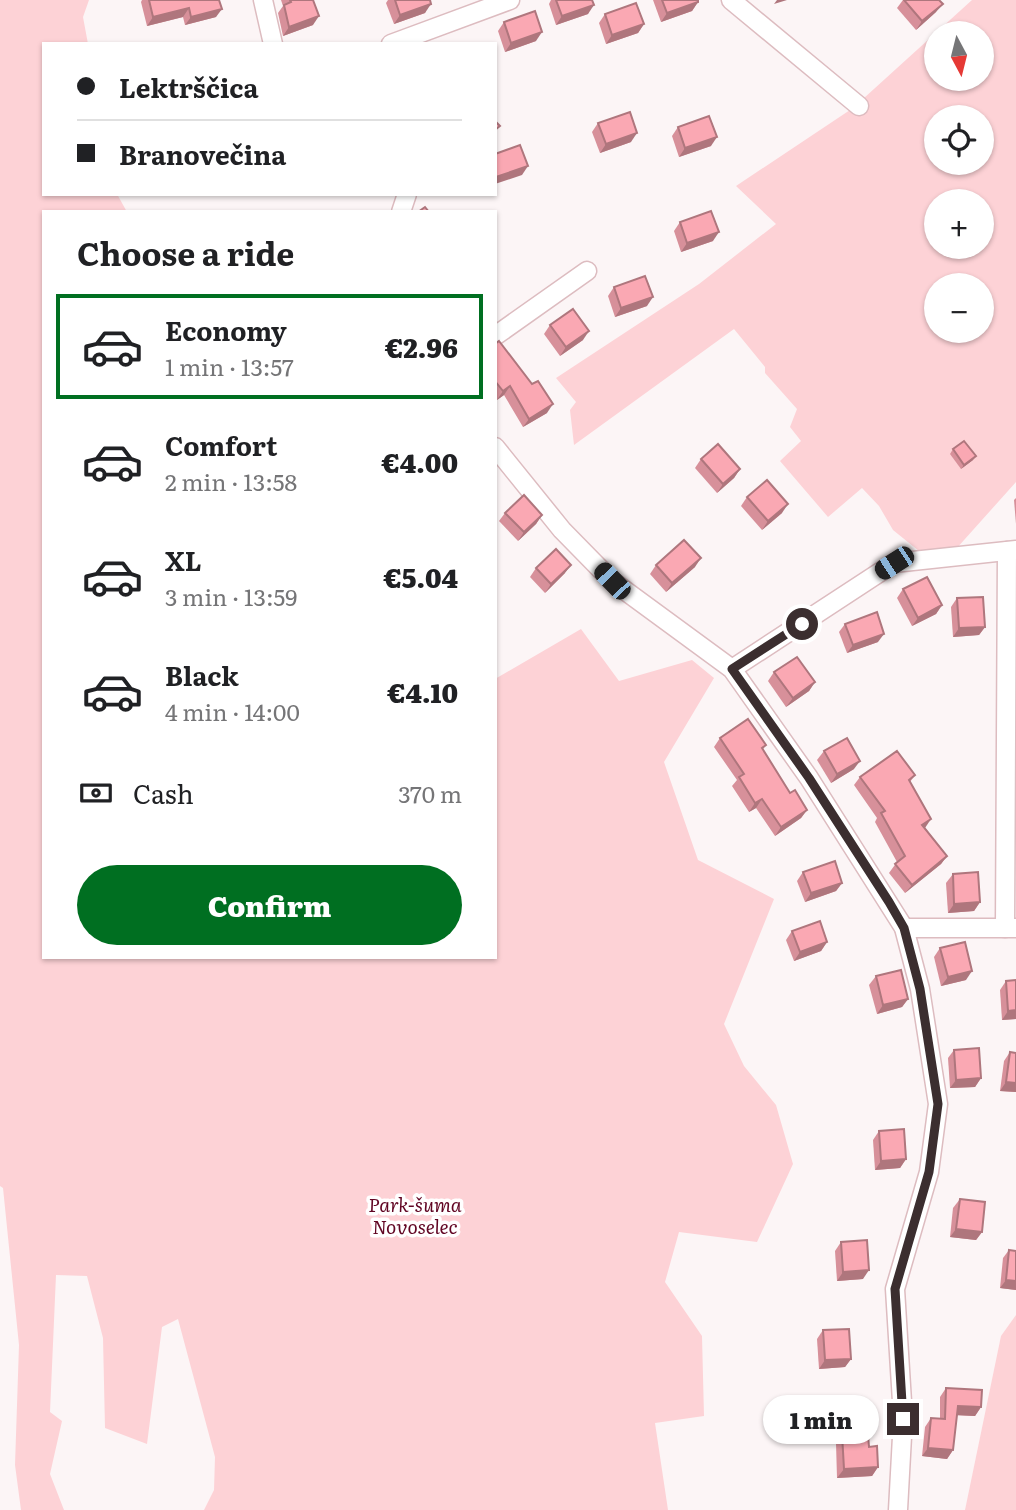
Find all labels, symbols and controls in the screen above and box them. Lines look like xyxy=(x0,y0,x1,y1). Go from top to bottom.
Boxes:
north arrow xyxy=(924,21,994,91)
map controls xyxy=(924,21,994,343)
text: Lektrščica xyxy=(119,67,258,106)
button: locate xyxy=(924,105,994,175)
text: Branovečina xyxy=(119,134,286,173)
button: + xyxy=(924,189,994,259)
text: Choose a ride xyxy=(77,228,294,276)
button: − xyxy=(924,273,994,343)
text: Economy xyxy=(165,310,287,349)
icon: car xyxy=(81,315,144,378)
text: €2.96 xyxy=(385,327,458,366)
text: 1 min · 13:57 xyxy=(165,349,294,383)
text: Comfort xyxy=(165,425,277,464)
icon: car xyxy=(81,430,144,493)
text: €4.00 xyxy=(382,442,458,481)
text: 2 min · 13:58 xyxy=(165,464,297,498)
text: XL xyxy=(165,540,202,579)
car xyxy=(871,543,918,583)
icon: car xyxy=(81,545,144,608)
text: €5.04 xyxy=(383,557,458,596)
car xyxy=(590,559,635,603)
text: 3 min · 13:59 xyxy=(165,579,297,613)
route start xyxy=(786,608,818,640)
text: Black xyxy=(165,655,239,694)
icon: car xyxy=(81,660,144,723)
text: €4.10 xyxy=(387,672,458,711)
text: 4 min · 14:00 xyxy=(165,694,300,728)
text: Cash xyxy=(133,773,194,812)
icon: cash xyxy=(77,774,115,812)
text: 370 m xyxy=(398,776,462,810)
button: Confirm xyxy=(77,865,462,945)
park label: Park-šuma Novoselec xyxy=(368,1190,462,1240)
callout: 1 min xyxy=(763,1394,878,1444)
text: 1 min xyxy=(790,1402,852,1436)
route end xyxy=(887,1403,919,1435)

